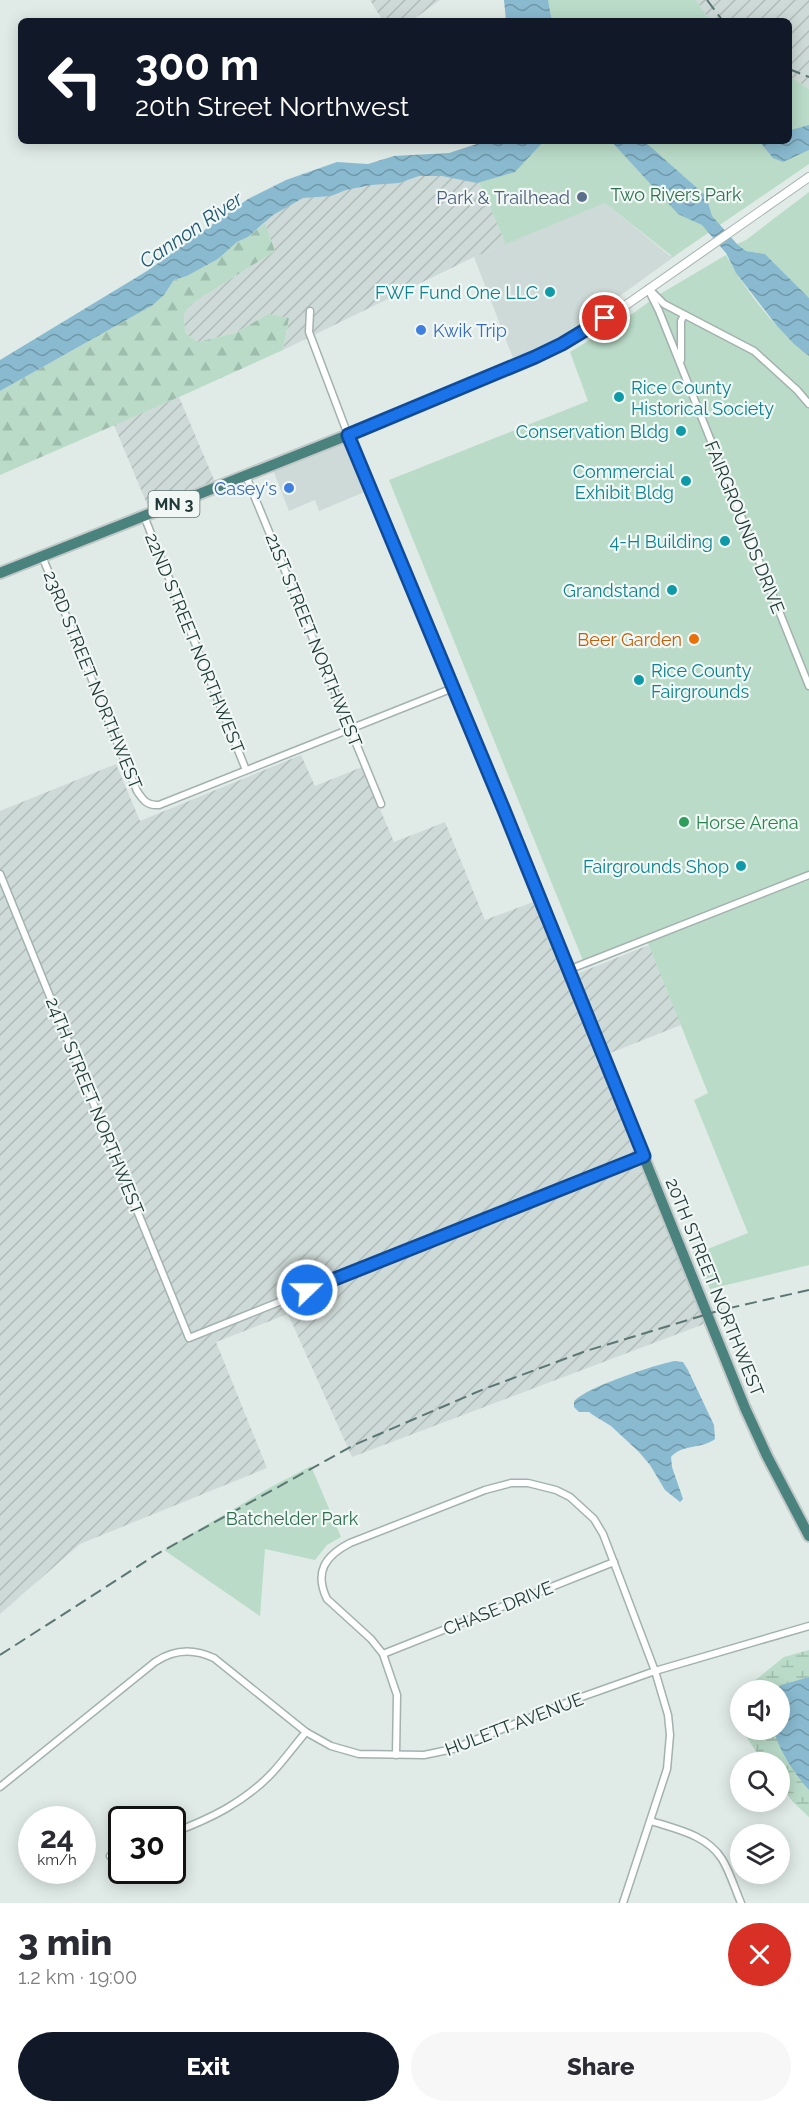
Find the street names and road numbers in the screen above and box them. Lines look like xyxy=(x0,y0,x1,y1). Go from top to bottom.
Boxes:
street label: FAIRGROUNDS DRIVE xyxy=(701,438,789,616)
road number: MN 3 xyxy=(148,491,200,517)
street label: 22ND STREET NORTHWEST xyxy=(141,530,249,756)
street label: 21ST STREET NORTHWEST xyxy=(261,530,367,750)
street label: 23RD STREET NORTHWEST xyxy=(39,568,147,792)
street label: 24TH STREET NORTHWEST xyxy=(42,994,148,1218)
street label: 20TH STREET NORTHWEST xyxy=(662,1175,768,1399)
street label: CHASE DRIVE xyxy=(440,1576,556,1640)
street label: HULETT AVENUE xyxy=(442,1688,586,1760)

